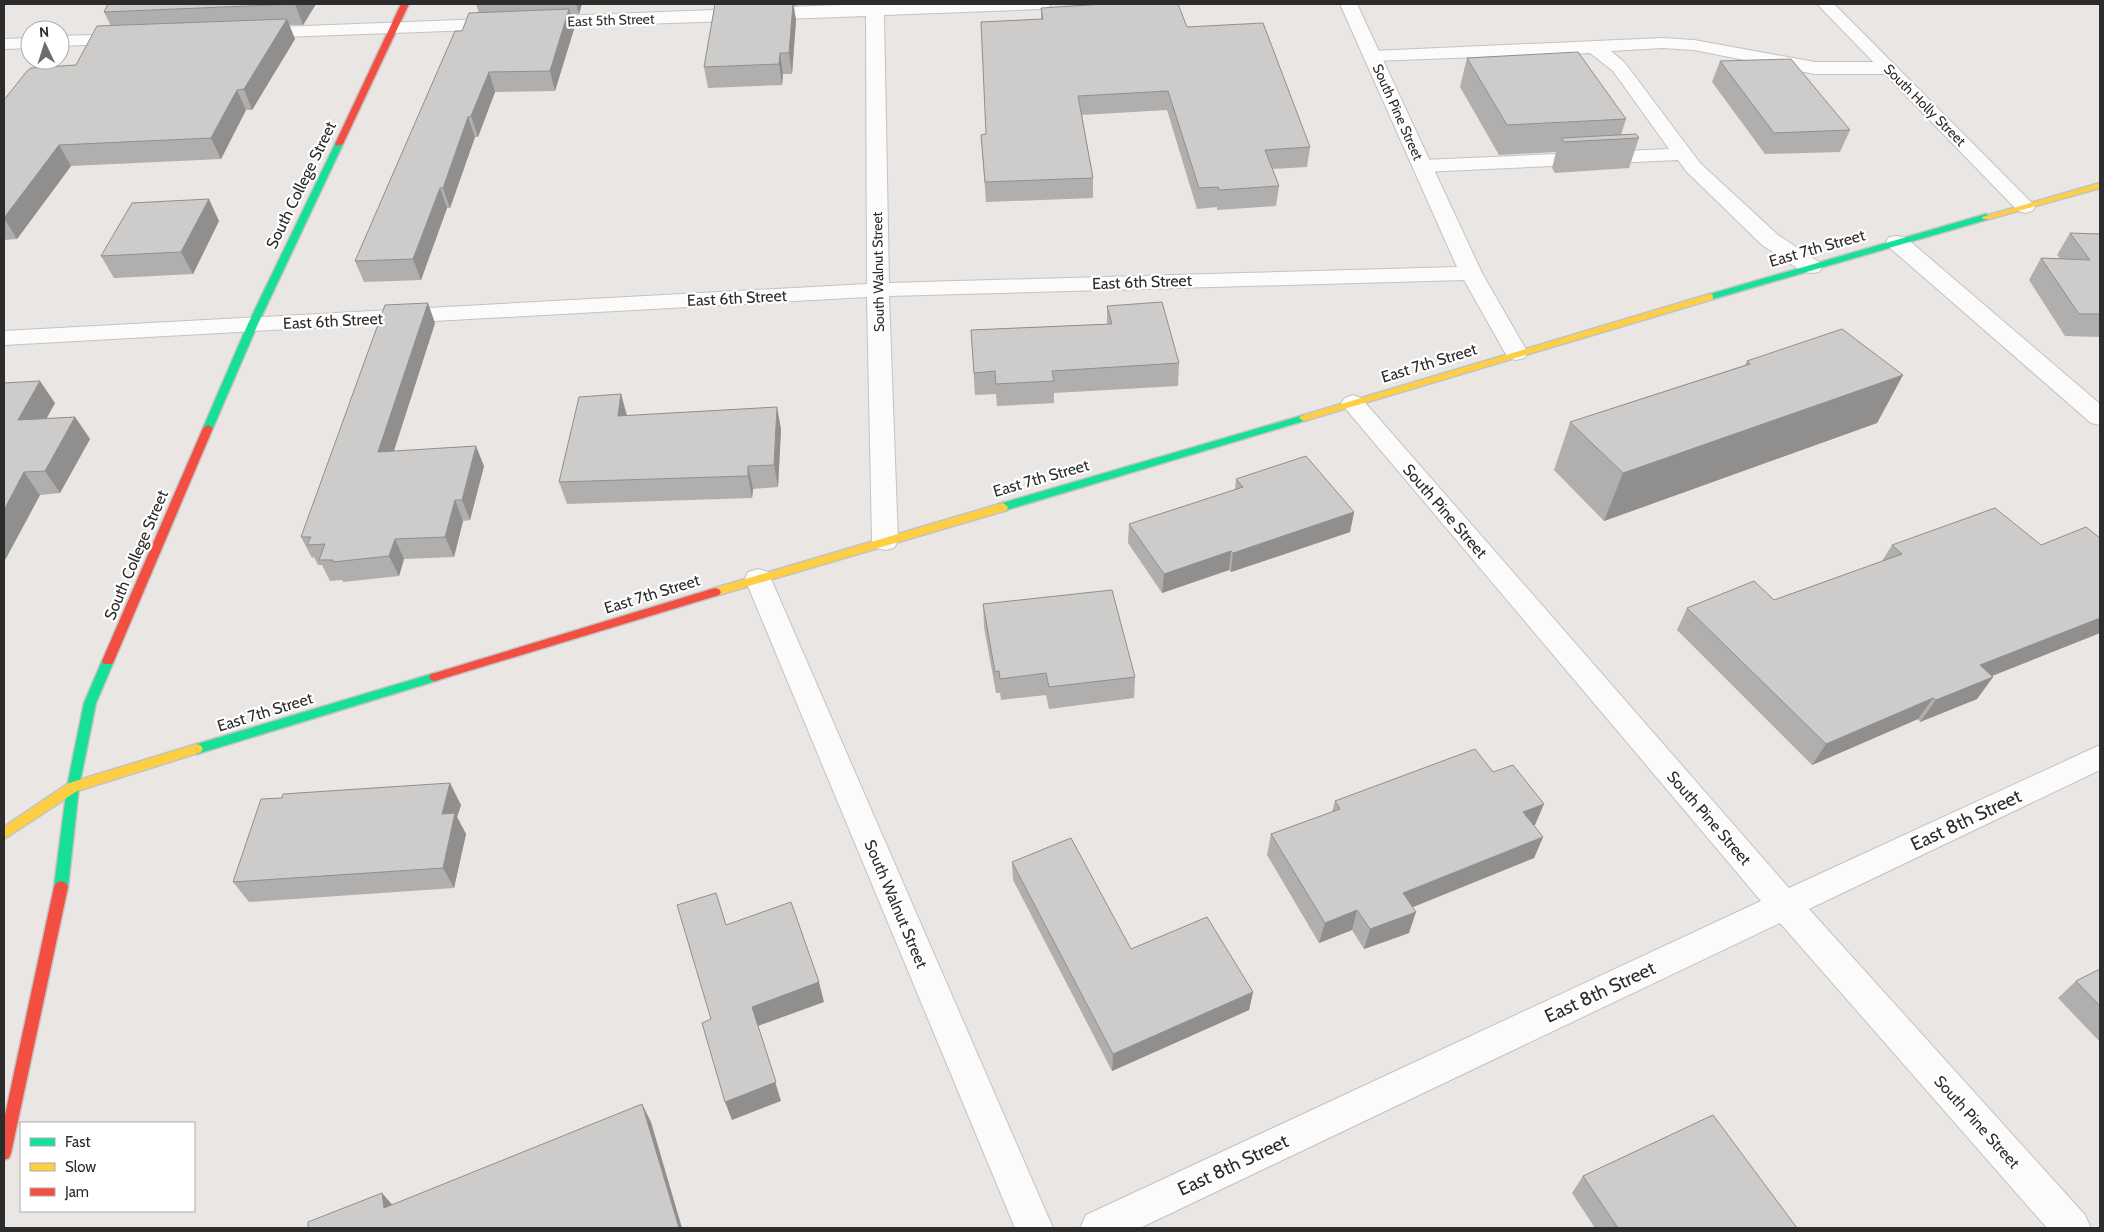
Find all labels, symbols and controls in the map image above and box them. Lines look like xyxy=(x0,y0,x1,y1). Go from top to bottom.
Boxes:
street label: East 5th Street xyxy=(567,9,655,31)
north arrow xyxy=(20,20,70,70)
text: N xyxy=(39,23,50,41)
street label: South Holly Street xyxy=(1880,60,1970,150)
street label: South Pine Street xyxy=(1369,61,1427,163)
street label: South College Street xyxy=(262,118,340,252)
street label: South Walnut Street xyxy=(868,211,888,332)
street label: East 7th Street xyxy=(1767,225,1868,271)
street label: East 6th Street xyxy=(1092,271,1193,293)
street label: East 6th Street xyxy=(687,286,788,310)
street label: East 6th Street xyxy=(283,309,384,333)
street label: East 7th Street xyxy=(1379,339,1480,387)
street label: East 7th Street xyxy=(991,455,1092,501)
street label: South Pine Street xyxy=(1399,460,1491,562)
street label: South College Street xyxy=(100,487,172,623)
street label: East 7th Street xyxy=(602,570,703,618)
street label: East 7th Street xyxy=(215,688,316,736)
street label: South Pine Street xyxy=(1663,767,1755,869)
street label: East 8th Street xyxy=(1907,784,2026,856)
street label: South Walnut Street xyxy=(860,837,932,972)
street label: East 8th Street xyxy=(1541,956,1660,1028)
street label: South Pine Street xyxy=(1930,1072,2024,1173)
legend xyxy=(20,1122,195,1212)
street label: East 8th Street xyxy=(1174,1129,1293,1201)
text: Fast xyxy=(65,1133,90,1151)
text: Slow xyxy=(65,1158,96,1176)
text: Jam xyxy=(64,1183,89,1201)

